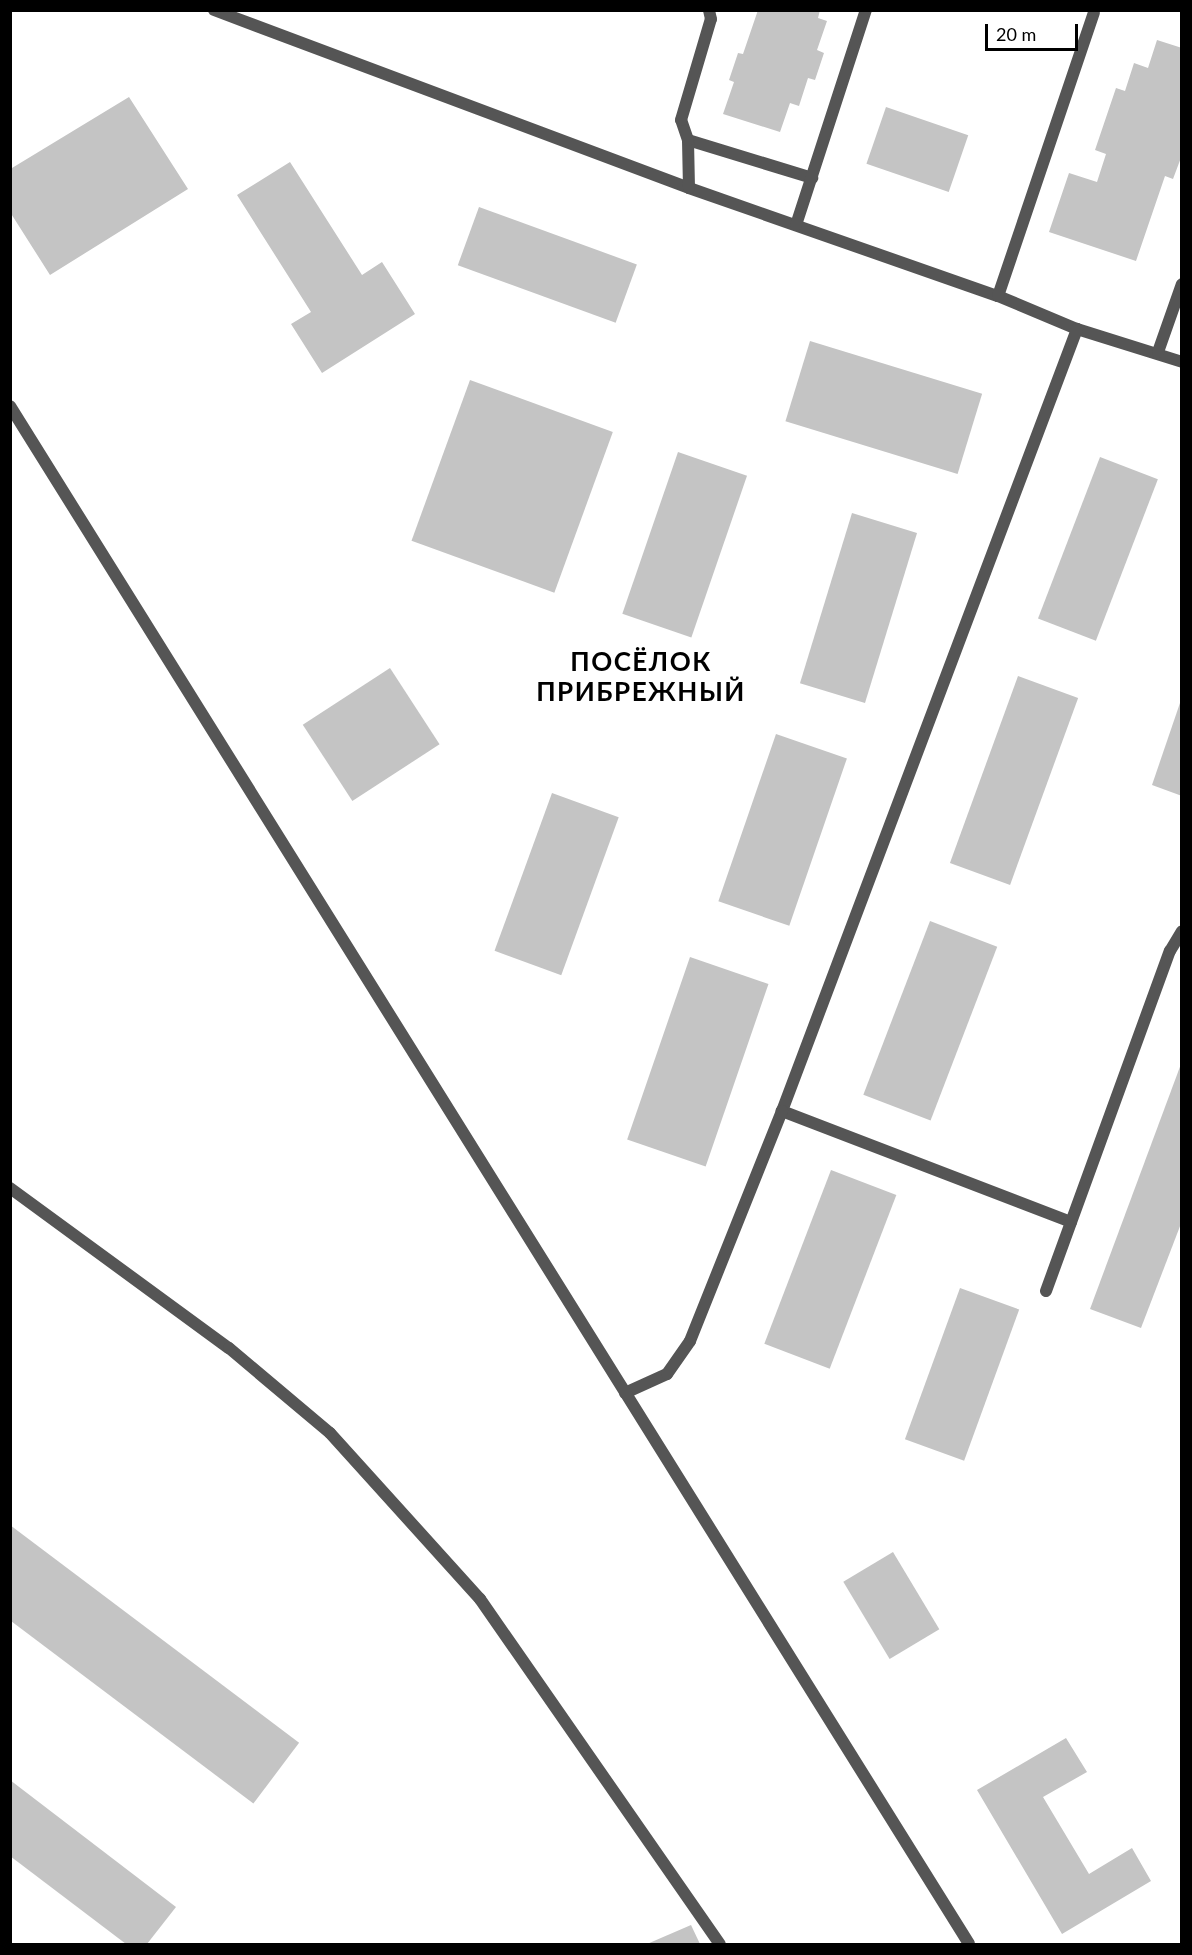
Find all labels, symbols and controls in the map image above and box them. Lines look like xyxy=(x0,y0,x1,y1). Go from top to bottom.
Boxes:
scale bar xyxy=(988,12,1081,50)
text: 20 m xyxy=(996,23,1036,45)
district label: ПОСЁЛОК ПРИБРЕЖНЫЙ xyxy=(536,646,746,708)

